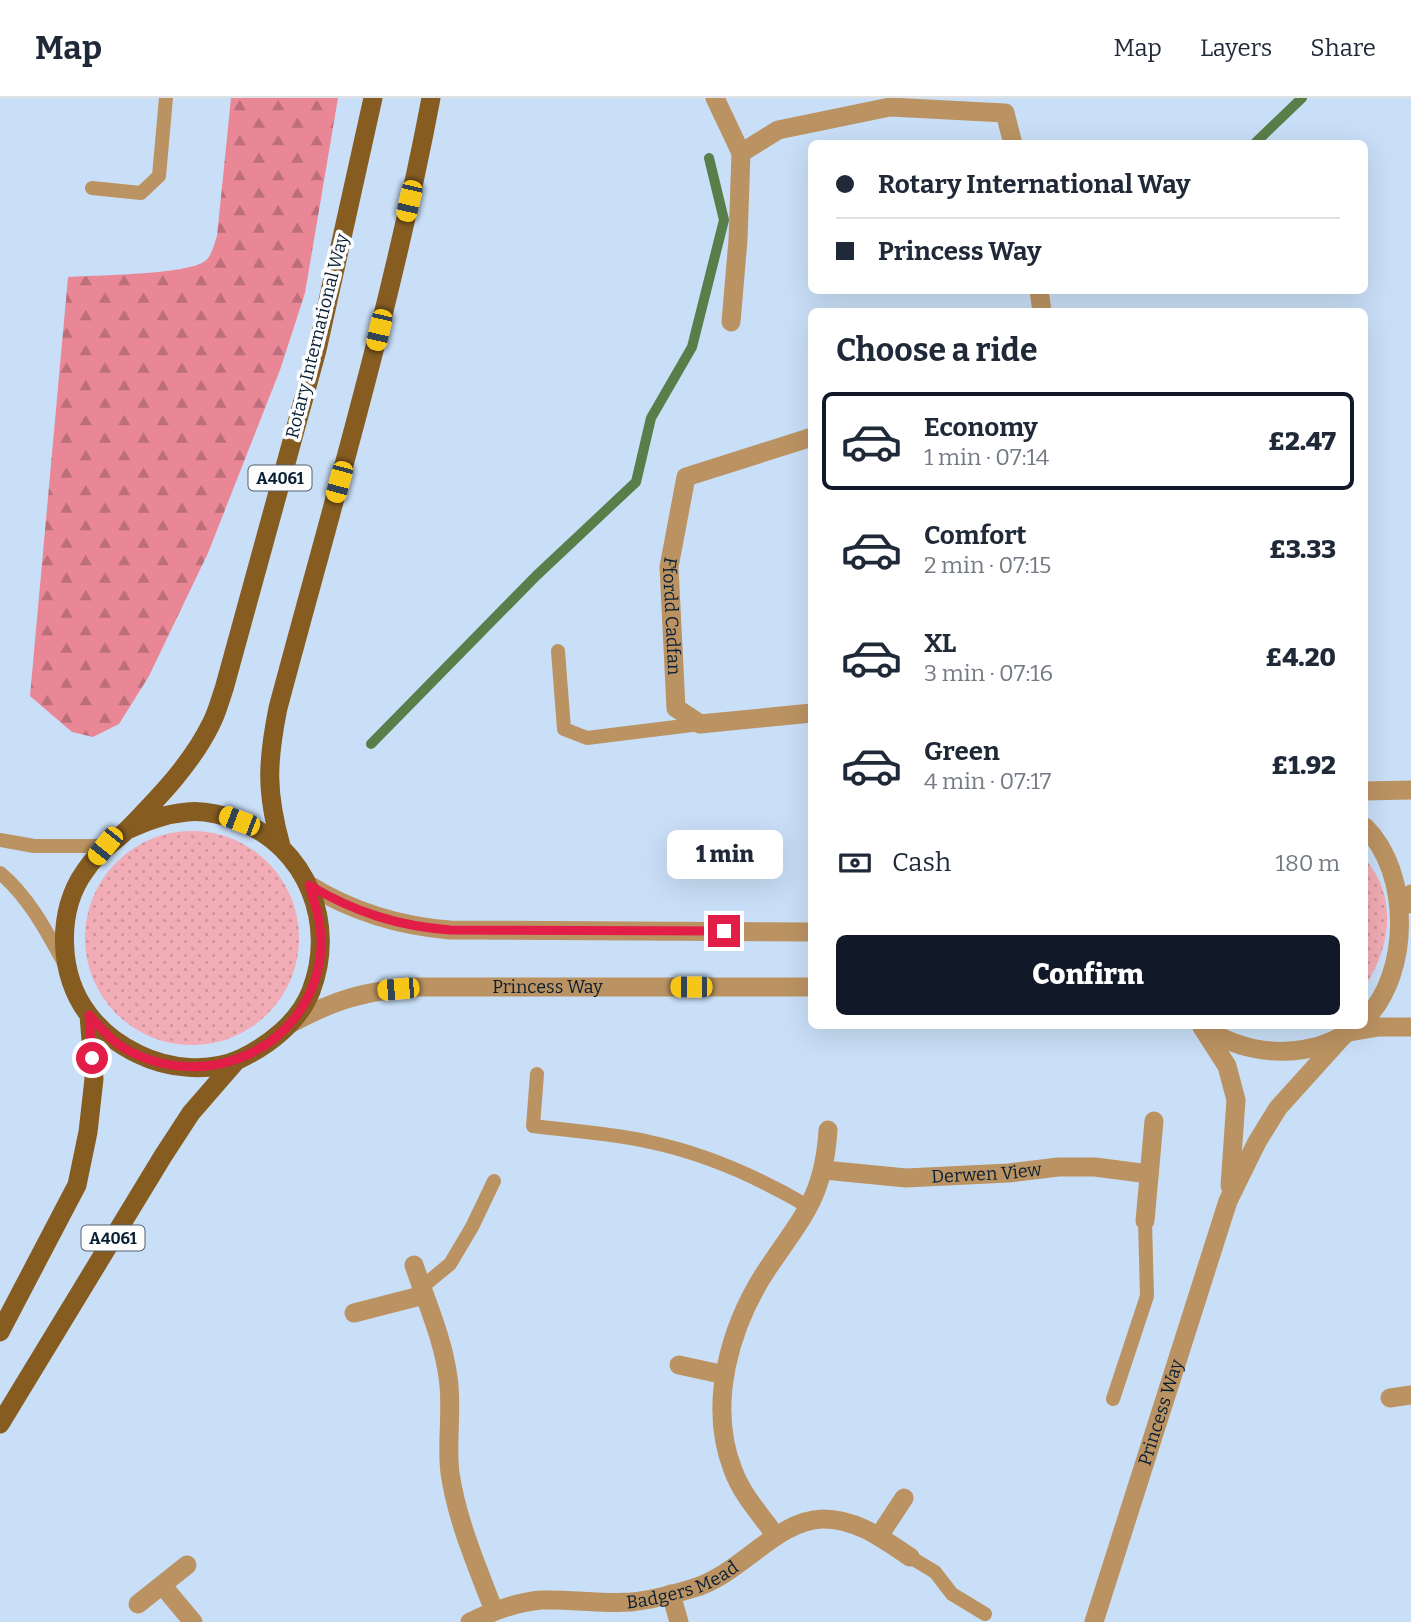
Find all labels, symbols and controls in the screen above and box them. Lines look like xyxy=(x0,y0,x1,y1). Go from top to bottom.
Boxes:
text: Map xyxy=(35,28,102,68)
text: Map xyxy=(1114,34,1162,62)
text: Layers xyxy=(1200,34,1272,62)
text: Share xyxy=(1310,34,1376,62)
text: Rotary International Way xyxy=(878,169,1191,200)
car xyxy=(395,178,424,224)
street label: Rotary International Way xyxy=(281,231,353,441)
text: Princess Way xyxy=(878,236,1041,267)
car xyxy=(365,307,394,353)
text: Choose a ride xyxy=(836,331,1037,369)
icon: car xyxy=(840,410,903,473)
text: Economy xyxy=(924,412,1038,443)
text: £2.47 xyxy=(1268,426,1336,457)
text: 1 min · 07:14 xyxy=(924,443,1049,471)
car xyxy=(324,459,355,505)
road number: A4061 xyxy=(248,466,312,490)
icon: car xyxy=(840,518,903,581)
text: Comfort xyxy=(924,520,1027,551)
text: £3.33 xyxy=(1269,534,1336,565)
text: 2 min · 07:15 xyxy=(924,551,1051,579)
street label: Ffordd Cadfan xyxy=(658,555,685,676)
icon: car xyxy=(840,626,903,689)
text: XL xyxy=(924,628,956,659)
text: £4.20 xyxy=(1266,642,1336,673)
text: 3 min · 07:16 xyxy=(924,659,1053,687)
icon: car xyxy=(840,734,903,797)
text: Green xyxy=(924,736,1000,767)
text: £1.92 xyxy=(1272,750,1336,781)
text: 4 min · 07:17 xyxy=(924,767,1051,795)
car xyxy=(216,804,263,838)
car xyxy=(84,823,127,869)
callout: 1 min xyxy=(666,830,782,878)
text: 1 min xyxy=(696,840,754,868)
icon: cash xyxy=(836,844,874,882)
text: Cash xyxy=(892,847,951,878)
text: 180 m xyxy=(1276,849,1340,877)
route end xyxy=(708,915,740,947)
button: Confirm xyxy=(836,935,1340,1015)
street label: Princess Way xyxy=(492,976,603,998)
car xyxy=(377,977,420,1001)
car xyxy=(671,977,713,998)
route start xyxy=(76,1042,108,1074)
street label: Derwen View xyxy=(931,1158,1044,1188)
road number: A4061 xyxy=(82,1226,144,1250)
street label: Princess Way xyxy=(1133,1356,1188,1468)
street label: Badgers Mead xyxy=(625,1556,743,1613)

